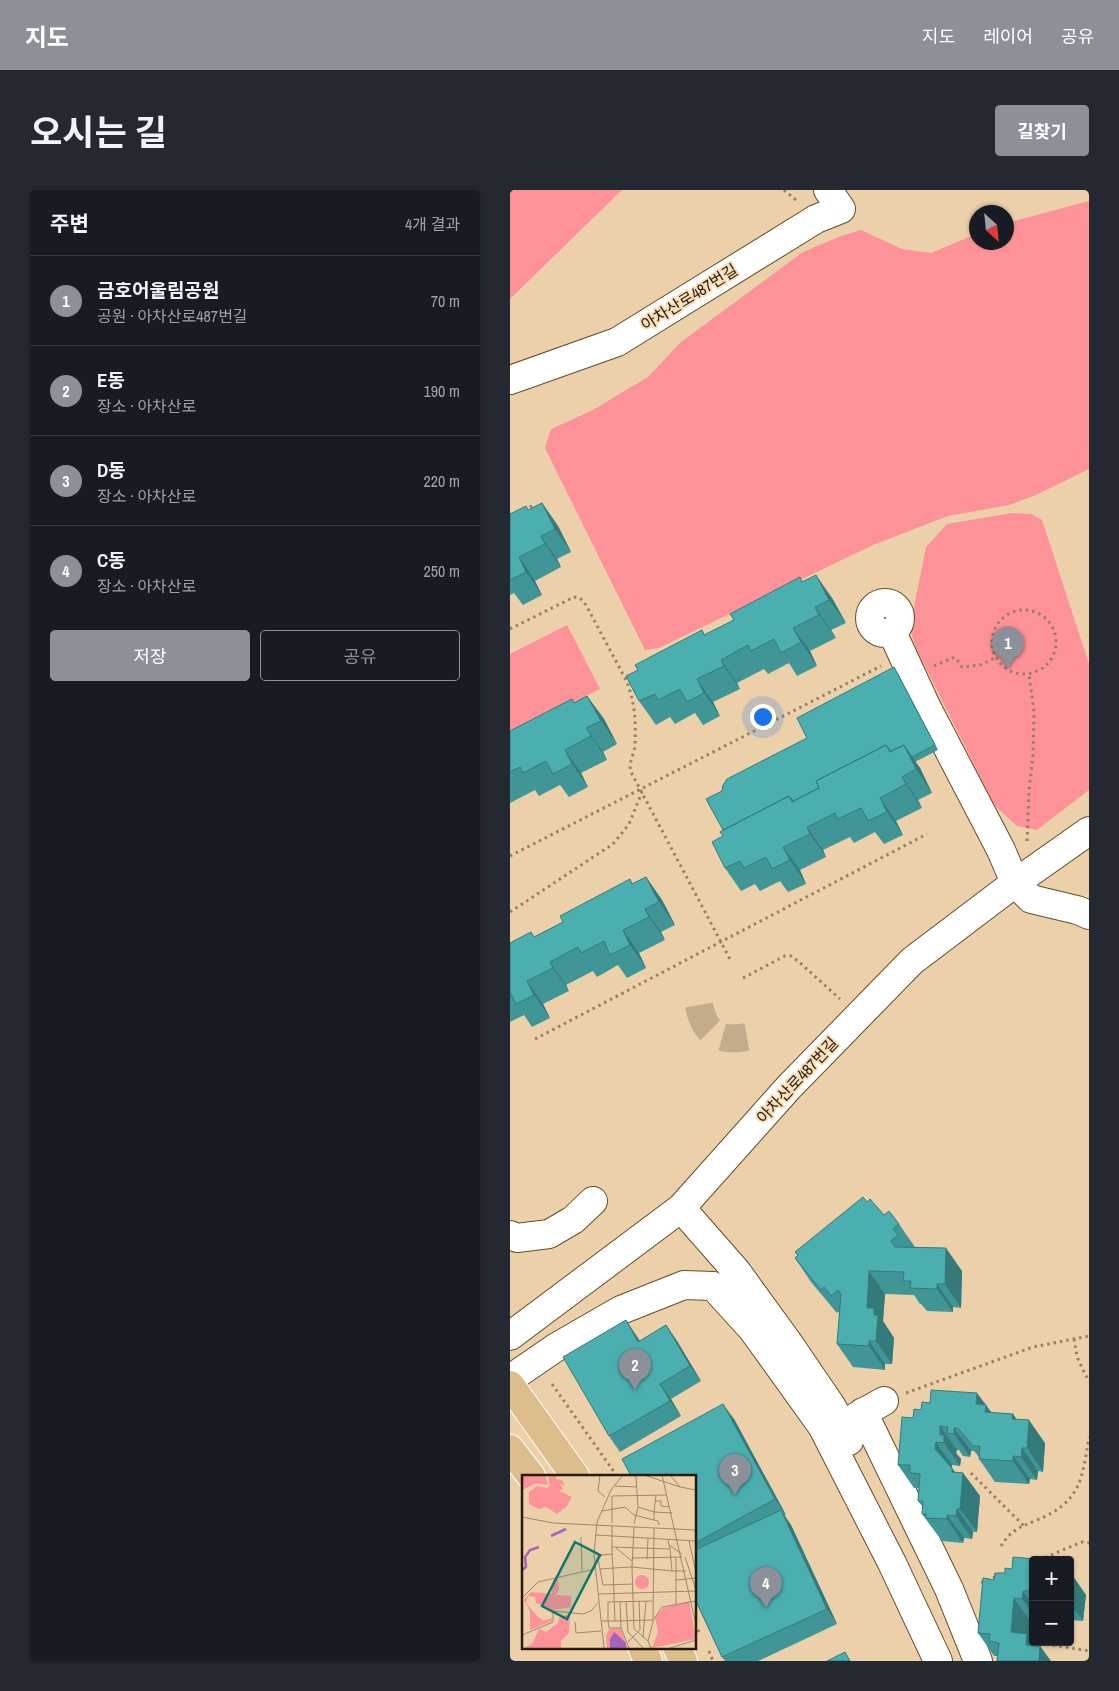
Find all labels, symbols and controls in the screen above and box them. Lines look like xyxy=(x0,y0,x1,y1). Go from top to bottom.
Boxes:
text: 지도 xyxy=(25,21,69,53)
text: 지도 xyxy=(922,24,955,49)
text: 레이어 xyxy=(983,24,1033,49)
text: 공유 xyxy=(1061,24,1094,49)
button: 길찾기 xyxy=(995,105,1089,156)
text: 오시는 길 xyxy=(30,109,167,156)
north arrow xyxy=(969,205,1014,250)
text: 주변 xyxy=(50,209,89,238)
text: 4개 결과 xyxy=(405,213,460,235)
street label: 아차산로487번길 xyxy=(636,258,742,336)
text: 금호어울림공원 xyxy=(97,277,219,303)
text: 1 xyxy=(62,290,70,312)
text: 70 m xyxy=(431,290,460,312)
text: 공원 · 아차산로487번길 xyxy=(97,305,248,327)
text: E동 xyxy=(97,367,125,393)
text: 2 xyxy=(62,380,70,402)
text: 190 m xyxy=(424,380,460,402)
text: 장소 · 아차산로 xyxy=(97,395,196,417)
text: D동 xyxy=(97,457,126,483)
text: 3 xyxy=(62,470,70,492)
text: 220 m xyxy=(424,470,460,492)
text: 장소 · 아차산로 xyxy=(97,485,196,507)
text: C동 xyxy=(97,547,126,573)
text: 4 xyxy=(62,560,70,582)
text: 250 m xyxy=(424,560,460,582)
text: 장소 · 아차산로 xyxy=(97,575,196,597)
pin: 1 xyxy=(992,627,1024,668)
button: 저장 xyxy=(50,630,250,681)
button: 공유 xyxy=(260,630,460,681)
your location xyxy=(750,704,776,730)
street label: 아차산로487번길 xyxy=(751,1032,843,1128)
pin: 2 xyxy=(619,1349,651,1390)
pin: 3 xyxy=(719,1454,751,1495)
inset map xyxy=(522,1475,696,1648)
map controls xyxy=(1029,1556,1074,1646)
button: + xyxy=(1029,1556,1074,1601)
pin: 4 xyxy=(750,1567,782,1608)
button: − xyxy=(1029,1601,1074,1646)

